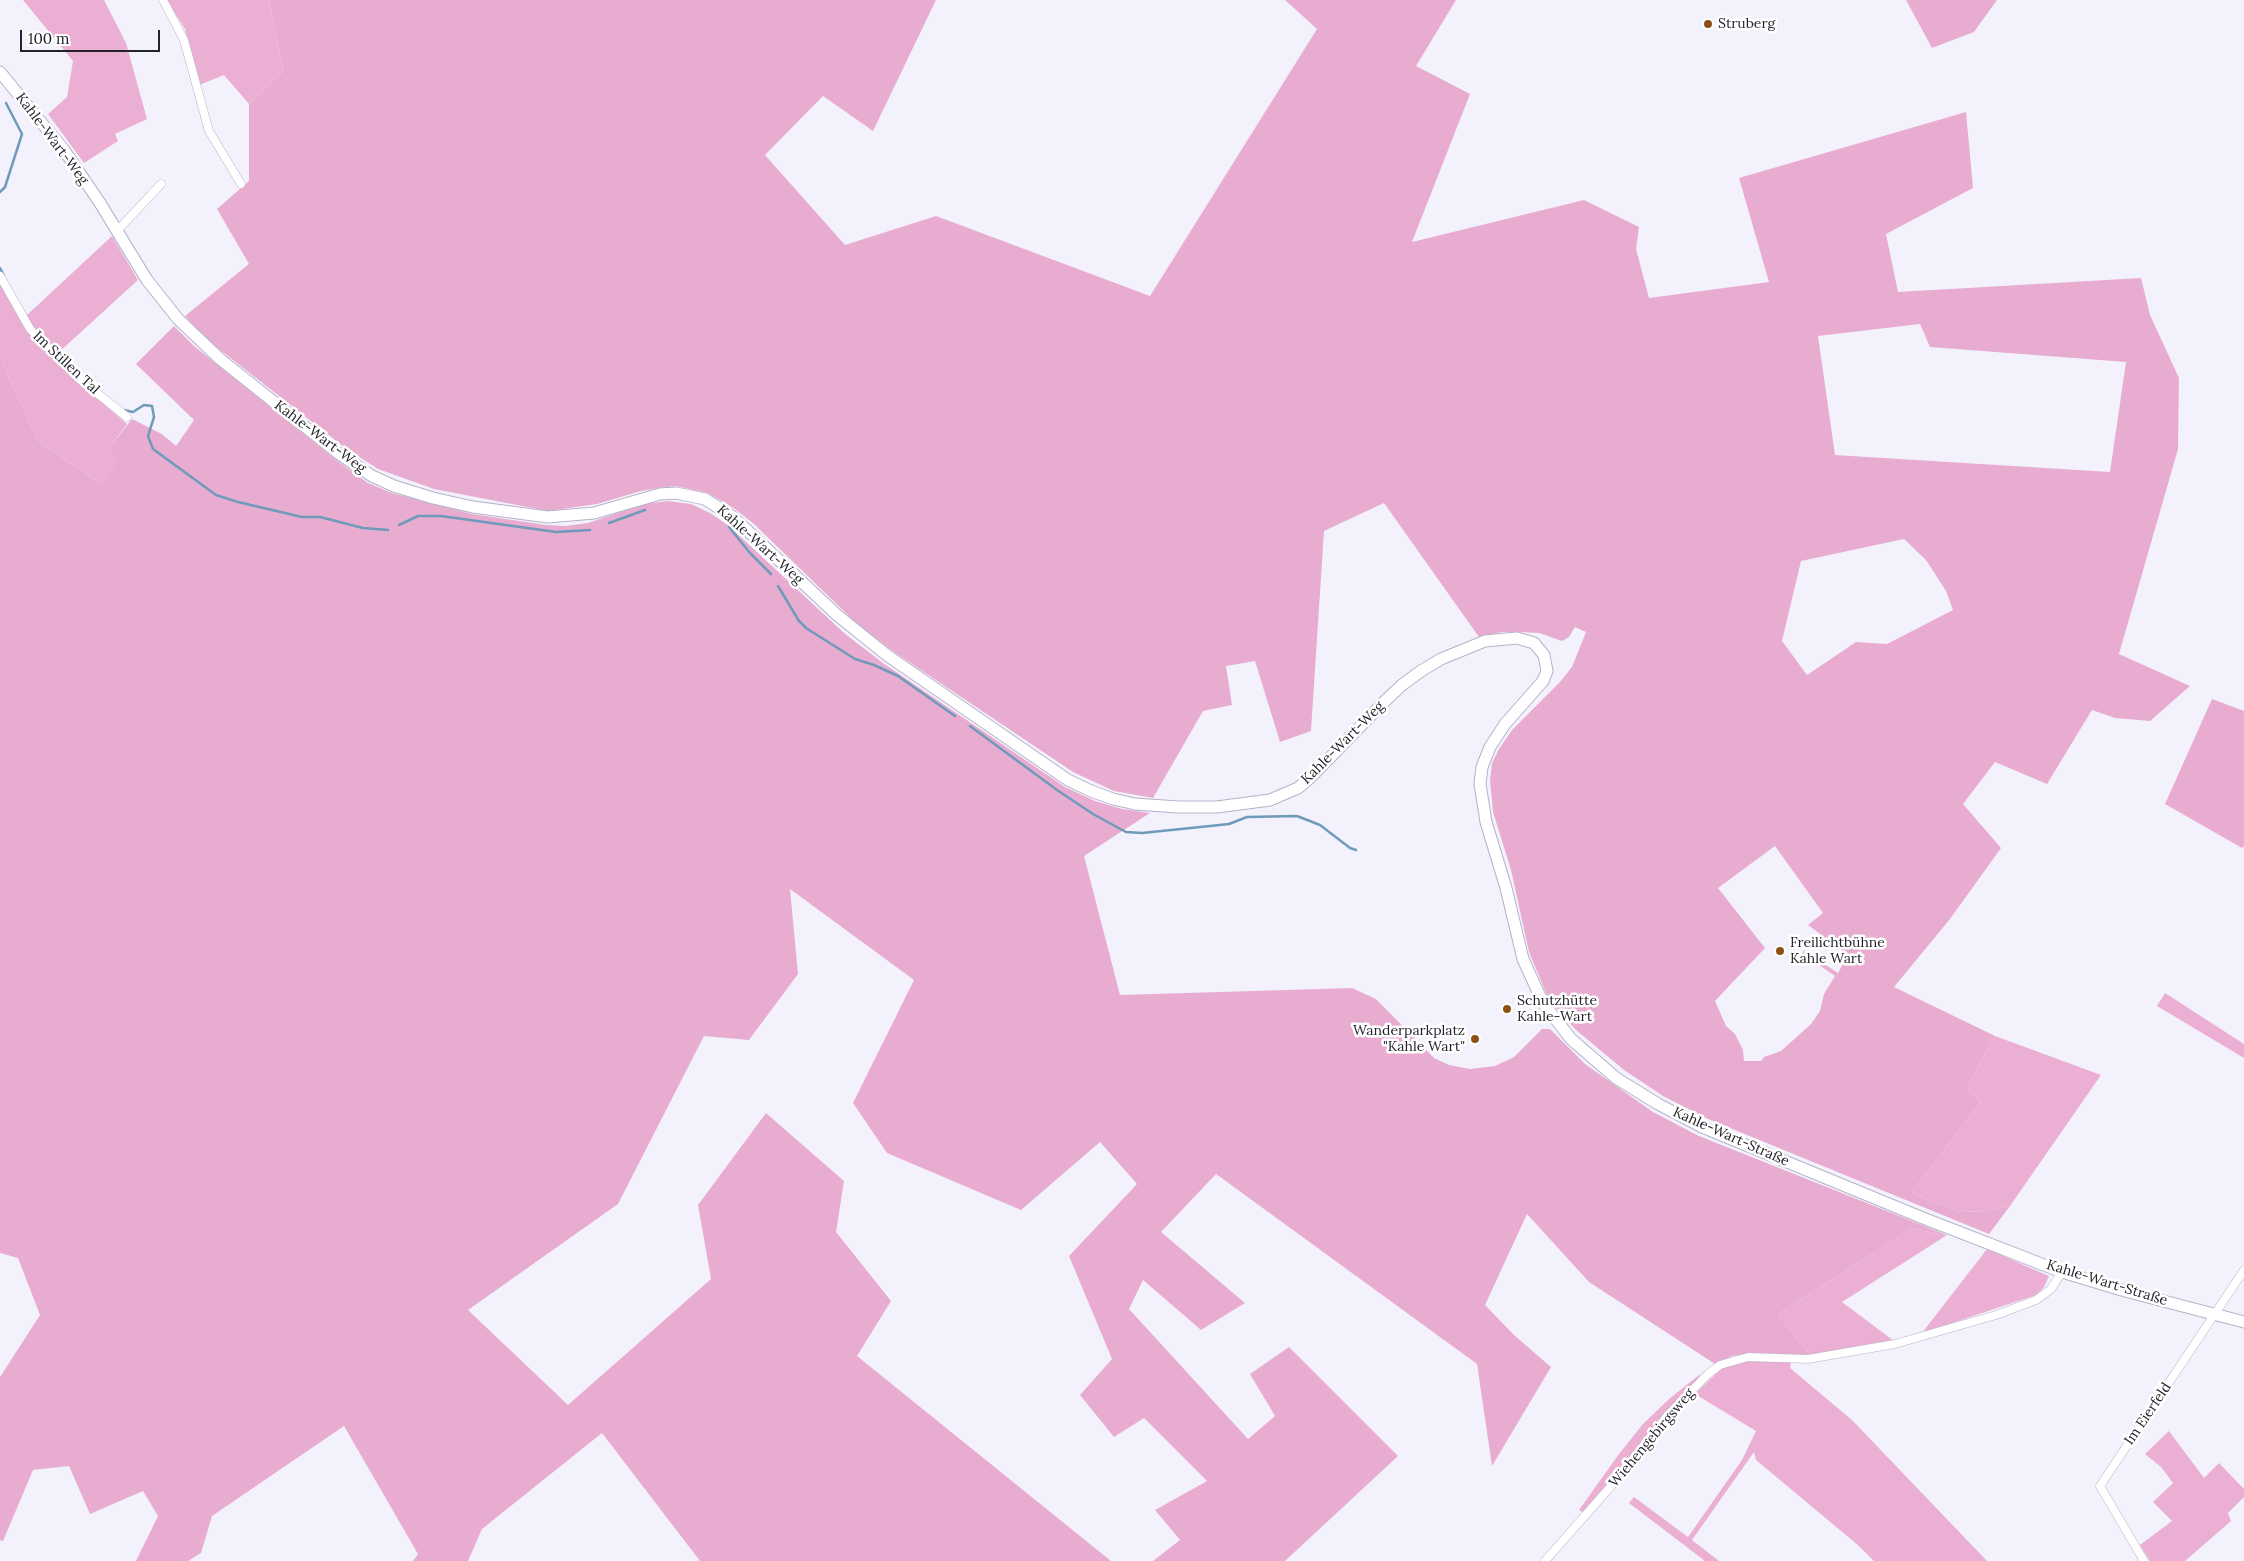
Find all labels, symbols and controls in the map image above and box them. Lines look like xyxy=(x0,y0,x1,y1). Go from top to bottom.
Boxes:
place label: Struberg xyxy=(1718,16,1775,32)
marker: Struberg xyxy=(1702,18,1714,30)
scale bar xyxy=(22,20,162,52)
text: 100 m xyxy=(28,29,69,48)
street label: Kahle-Wart-Weg xyxy=(12,90,92,188)
street label: Im Stillen Tal xyxy=(29,328,103,398)
street label: Kahle-Wart-Weg xyxy=(271,397,369,477)
street label: Kahle-Wart-Weg xyxy=(713,502,807,588)
street label: Kahle-Wart-Weg xyxy=(1298,698,1388,788)
place label: Freilichtbühne Kahle Wart xyxy=(1790,935,1885,968)
marker: Freilichtbühne Kahle Wart xyxy=(1774,945,1786,957)
place label: Schutzhütte Kahle-Wart xyxy=(1517,993,1597,1026)
marker: Schutzhütte Kahle-Wart xyxy=(1501,1003,1513,1015)
place label: Wanderparkplatz "Kahle Wart" xyxy=(1353,1023,1465,1056)
marker: Wanderparkplatz "Kahle Wart" xyxy=(1469,1033,1481,1045)
street label: Kahle-Wart-Straße xyxy=(1670,1104,1792,1170)
street label: Kahle-Wart-Straße xyxy=(2045,1257,2169,1309)
street label: Im Eierfeld xyxy=(2121,1380,2175,1448)
street label: Wiehengebirgsweg xyxy=(1606,1385,1698,1491)

